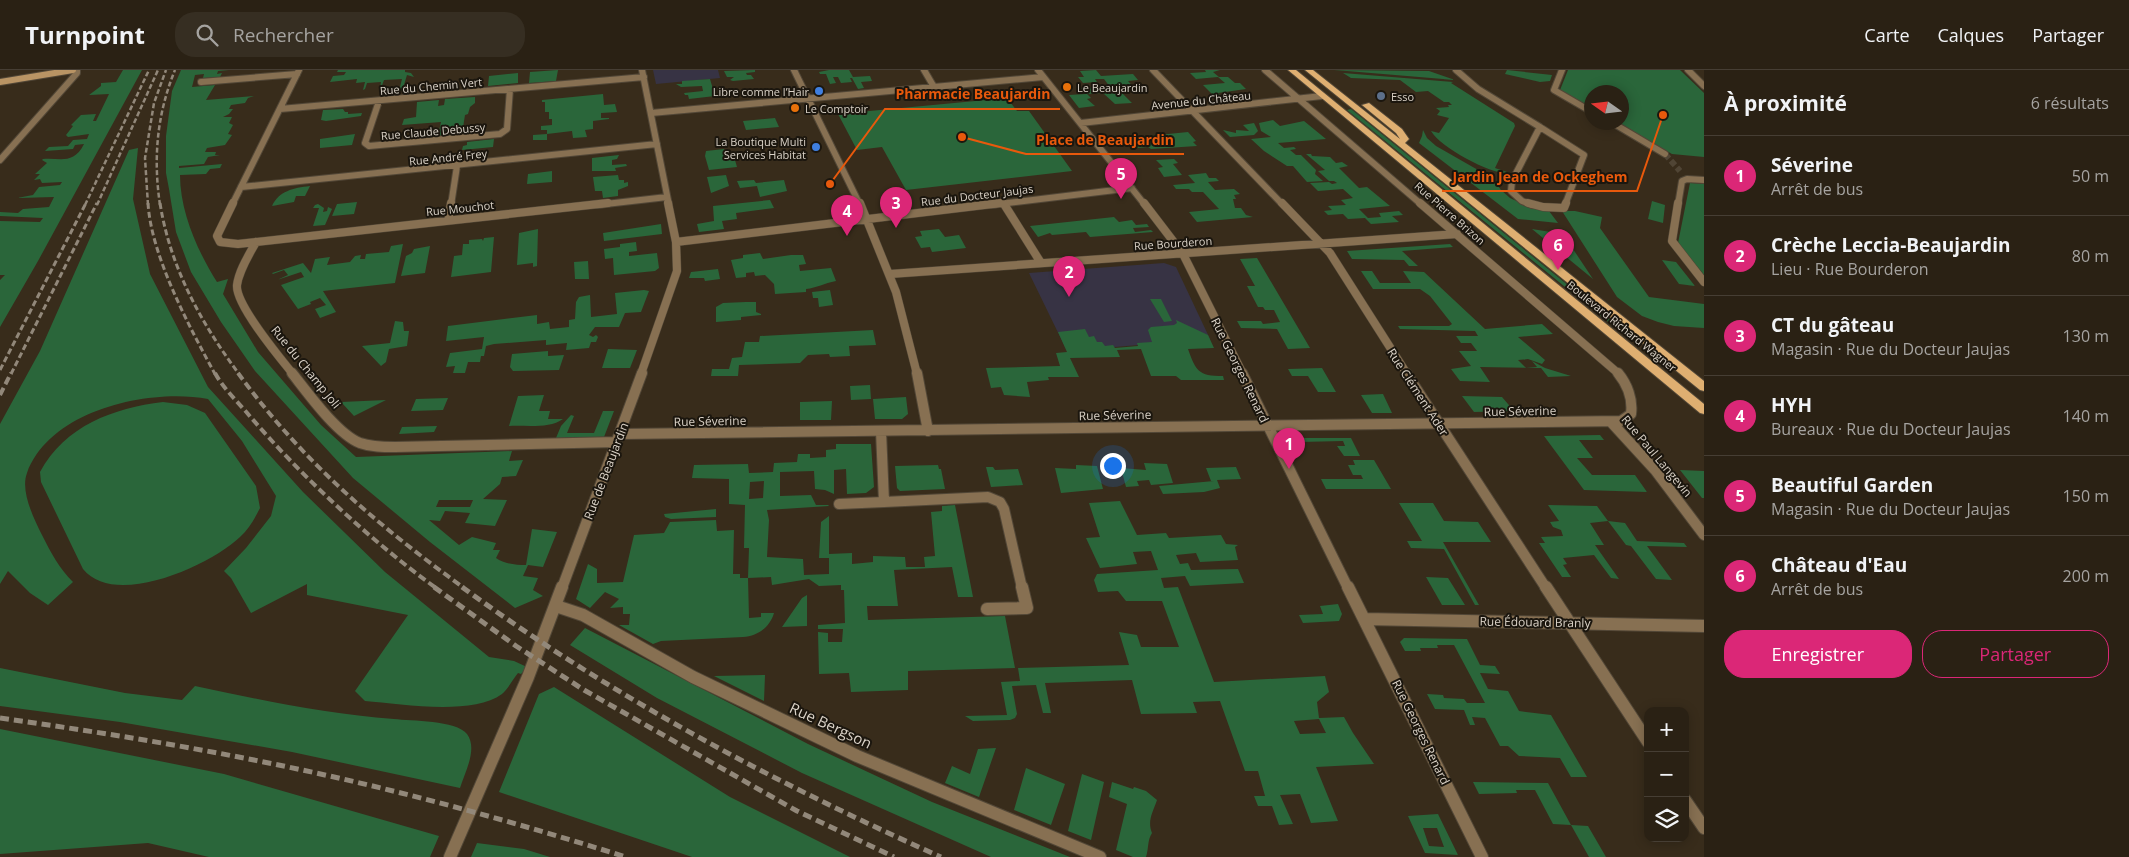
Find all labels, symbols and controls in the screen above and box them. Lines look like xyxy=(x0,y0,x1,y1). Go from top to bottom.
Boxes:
search box xyxy=(175,12,525,57)
text: Turnpoint xyxy=(25,18,145,51)
icon: search xyxy=(193,21,221,49)
text: Rechercher xyxy=(233,22,334,48)
text: Carte xyxy=(1864,23,1910,47)
text: Calques xyxy=(1938,23,2004,47)
text: Partager xyxy=(2032,23,2104,47)
street label: Rue du Chemin Vert xyxy=(379,74,483,98)
callout: Pharmacie Beaujardin xyxy=(885,80,1060,109)
place label: Le Beaujardin xyxy=(1077,80,1148,95)
marker: Le Beaujardin xyxy=(1061,81,1073,93)
place label: Libre comme l’Hair xyxy=(713,84,810,99)
text: Pharmacie Beaujardin xyxy=(895,84,1051,103)
marker: Libre comme l’Hair xyxy=(813,85,825,97)
north arrow xyxy=(1584,85,1629,130)
street label: Avenue du Château xyxy=(1150,87,1252,113)
place label: Esso xyxy=(1391,89,1415,104)
text: À proximité xyxy=(1724,89,1847,117)
marker: Esso xyxy=(1375,90,1387,102)
text: 6 résultats xyxy=(2031,92,2109,114)
place label: Le Comptoir xyxy=(805,101,869,116)
marker: Le Comptoir xyxy=(789,102,801,114)
street label: Rue Claude Debussy xyxy=(380,119,486,143)
callout: Place de Beaujardin xyxy=(1026,125,1184,154)
text: Place de Beaujardin xyxy=(1036,130,1174,149)
place label: La Boutique Multi Services Habitat xyxy=(715,134,806,162)
marker: La Boutique Multi Services Habitat xyxy=(810,141,822,153)
street label: Rue André Frey xyxy=(408,145,488,169)
text: Séverine xyxy=(1771,152,1853,178)
pin: 5 xyxy=(1105,158,1137,199)
callout: Jardin Jean de Ockeghem xyxy=(1442,162,1637,191)
text: 1 xyxy=(1735,165,1745,187)
text: 50 m xyxy=(2072,165,2109,187)
text: Jardin Jean de Ockeghem xyxy=(1451,167,1627,186)
street label: Rue Pierre Brizon xyxy=(1411,178,1489,248)
text: Arrêt de bus xyxy=(1771,178,1863,200)
street label: Rue du Docteur Jaujas xyxy=(920,181,1034,209)
pin: 3 xyxy=(880,187,912,228)
pin: 4 xyxy=(831,195,863,236)
street label: Rue Mouchot xyxy=(425,197,495,219)
pin: 6 xyxy=(1542,229,1574,270)
text: Crèche Leccia-Beaujardin xyxy=(1771,232,2010,258)
street label: Rue Bourderon xyxy=(1133,233,1213,253)
text: 2 xyxy=(1735,245,1745,267)
text: 80 m xyxy=(2072,245,2109,267)
pin: 2 xyxy=(1053,256,1085,297)
text: Lieu · Rue Bourderon xyxy=(1771,258,1929,280)
street label: Boulevard Richard Wagner xyxy=(1564,277,1680,375)
text: CT du gâteau xyxy=(1771,312,1894,338)
street label: Rue Georges Renard xyxy=(1207,315,1273,425)
street label: Rue du Champ Joli xyxy=(267,322,345,412)
text: 3 xyxy=(1735,325,1745,347)
text: 130 m xyxy=(2063,325,2109,347)
text: Magasin · Rue du Docteur Jaujas xyxy=(1771,338,2010,360)
street label: Rue Clément Ader xyxy=(1383,345,1453,439)
text: HYH xyxy=(1771,392,1812,418)
street label: Rue Séverine xyxy=(1484,402,1557,420)
text: 4 xyxy=(1735,405,1745,427)
text: 140 m xyxy=(2063,405,2109,427)
street label: Rue Séverine xyxy=(1079,406,1152,424)
street label: Rue Paul Langevin xyxy=(1618,411,1696,501)
street label: Rue Séverine xyxy=(674,412,747,430)
text: Bureaux · Rue du Docteur Jaujas xyxy=(1771,418,2011,440)
street label: Rue de Beaujardin xyxy=(580,420,632,522)
pin: 1 xyxy=(1273,428,1305,469)
your location xyxy=(1100,453,1126,479)
text: Beautiful Garden xyxy=(1771,472,1933,498)
text: 5 xyxy=(1735,485,1745,507)
text: 150 m xyxy=(2063,485,2109,507)
text: Magasin · Rue du Docteur Jaujas xyxy=(1771,498,2010,520)
text: Château d'Eau xyxy=(1771,552,1907,578)
text: 6 xyxy=(1735,565,1745,587)
text: 200 m xyxy=(2063,565,2109,587)
text: Arrêt de bus xyxy=(1771,578,1863,600)
street label: Rue Édouard Branly xyxy=(1479,613,1592,631)
button: Enregistrer xyxy=(1724,630,1912,678)
button: Partager xyxy=(1922,630,2109,678)
street label: Rue Georges Renard xyxy=(1388,677,1454,787)
street label: Rue Bergson xyxy=(787,697,875,753)
map controls xyxy=(1644,707,1689,842)
button: + xyxy=(1644,707,1689,752)
button: − xyxy=(1644,752,1689,797)
button: layers xyxy=(1644,797,1689,842)

